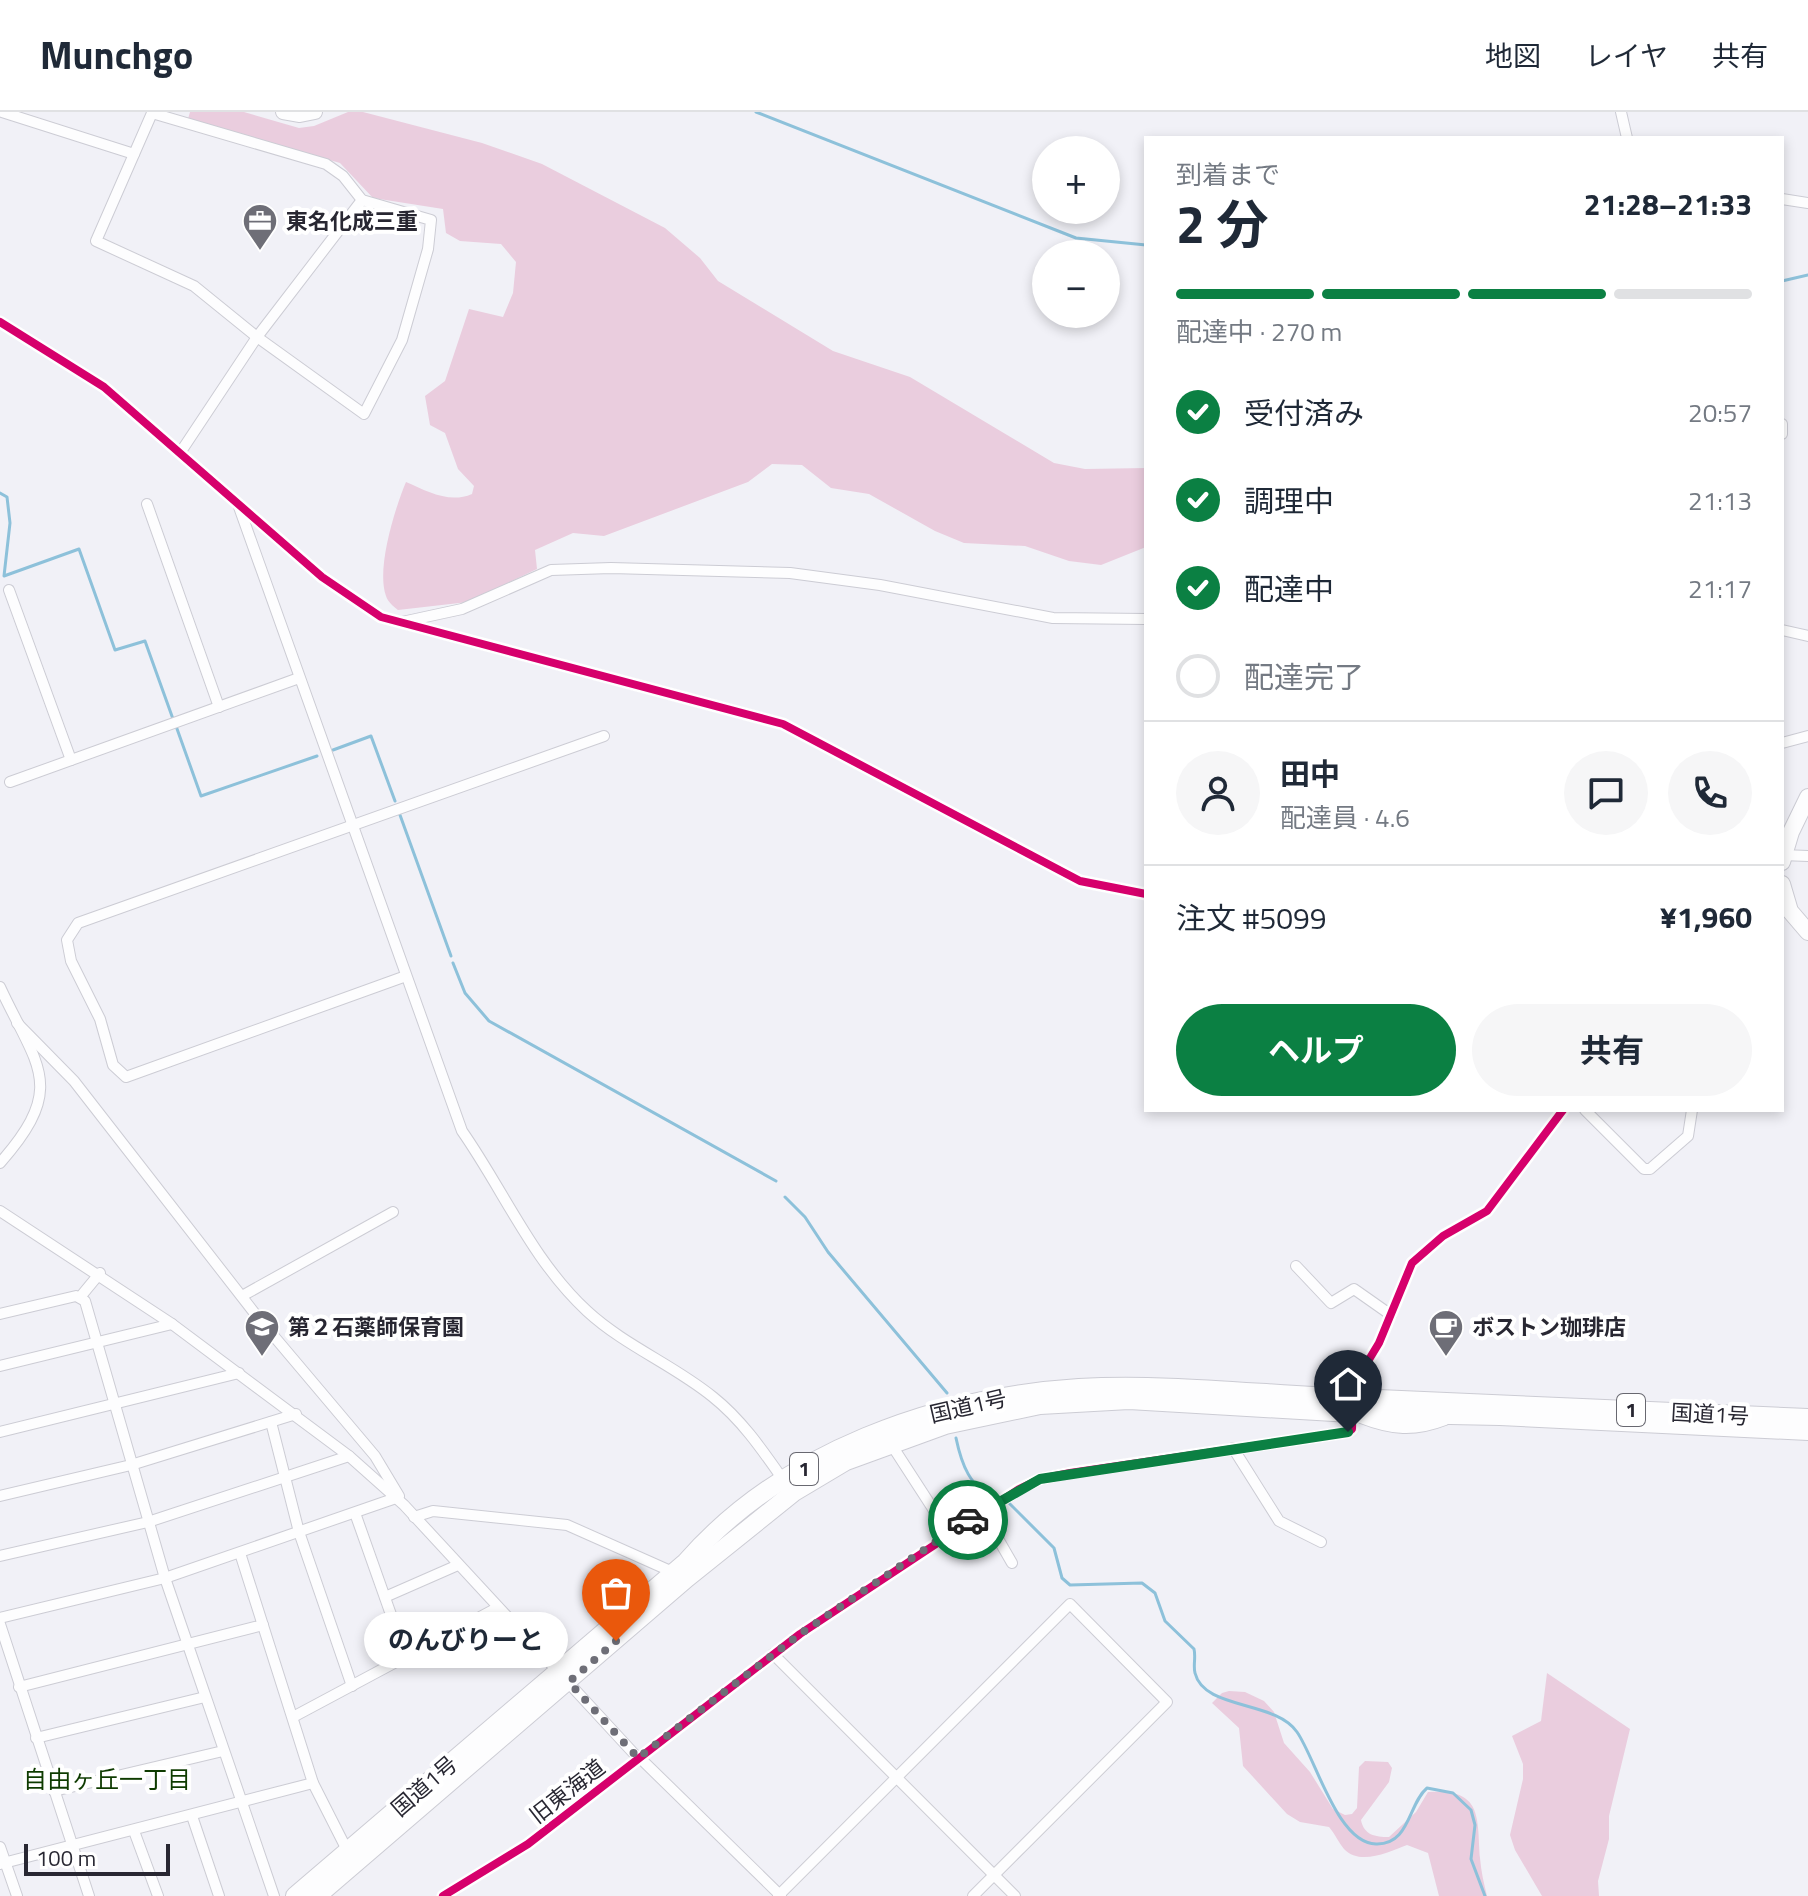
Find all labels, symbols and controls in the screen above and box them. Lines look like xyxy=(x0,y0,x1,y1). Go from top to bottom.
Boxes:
text: Munchgo xyxy=(40,26,193,84)
text: 地図 xyxy=(1485,34,1541,77)
text: レイヤ xyxy=(1585,34,1668,77)
text: 共有 xyxy=(1712,34,1768,77)
map controls xyxy=(1032,136,1120,328)
button: + xyxy=(1032,136,1120,224)
text: 到着まで xyxy=(1176,155,1280,194)
text: 21:28–21:33 xyxy=(1584,181,1752,227)
text: 2 分 xyxy=(1176,184,1269,263)
office icon: 東名化成三重 xyxy=(241,202,279,252)
place label: 東名化成三重 xyxy=(286,204,418,238)
button: − xyxy=(1032,240,1120,328)
text: 配達中 · 270 m xyxy=(1176,312,1342,351)
icon: check xyxy=(1176,390,1220,434)
text: 受付済み xyxy=(1244,390,1364,436)
text: 20:57 xyxy=(1688,393,1752,432)
icon: check xyxy=(1176,478,1220,522)
text: 調理中 xyxy=(1244,478,1334,524)
text: 21:13 xyxy=(1688,481,1752,520)
icon: check xyxy=(1176,566,1220,610)
text: 配達中 xyxy=(1244,566,1334,612)
text: 21:17 xyxy=(1688,569,1752,608)
text: 配達完了 xyxy=(1244,654,1364,700)
button: person xyxy=(1176,751,1260,835)
text: 田中 xyxy=(1280,751,1340,797)
button: chat xyxy=(1564,751,1648,835)
button: phone xyxy=(1668,751,1752,835)
text: 配達員 · 4.6 xyxy=(1280,798,1410,837)
text: ¥1,960 xyxy=(1660,894,1752,940)
text: 注文 #5099 xyxy=(1176,895,1327,941)
button: ヘルプ xyxy=(1176,1004,1456,1096)
button: 共有 xyxy=(1472,1004,1752,1096)
school or university icon: 第２石薬師保育園 xyxy=(243,1308,281,1358)
cafe icon: ボストン珈琲店 xyxy=(1427,1308,1465,1358)
place label: 第２石薬師保育園 xyxy=(288,1310,464,1344)
place label: ボストン珈琲店 xyxy=(1472,1310,1626,1344)
pin xyxy=(1314,1350,1382,1432)
icon: home xyxy=(1326,1362,1370,1406)
street label: 国道1号 xyxy=(926,1381,1010,1431)
road number: 1 xyxy=(1617,1394,1645,1426)
street label: 国道1号 xyxy=(1670,1395,1750,1433)
road number: 1 xyxy=(790,1453,818,1485)
courier xyxy=(928,1480,1008,1560)
icon: car xyxy=(946,1498,990,1542)
pin xyxy=(582,1559,650,1641)
icon: bag xyxy=(594,1571,638,1615)
callout: のんびりーと xyxy=(364,1613,568,1669)
text: のんびりーと xyxy=(388,1620,544,1659)
street label: 国道1号 xyxy=(383,1747,465,1825)
street label: 旧東海道 xyxy=(522,1751,612,1831)
district label: 自由ヶ丘一丁目 xyxy=(23,1761,191,1797)
scale bar xyxy=(24,1840,170,1876)
text: 100 m xyxy=(36,1841,96,1875)

